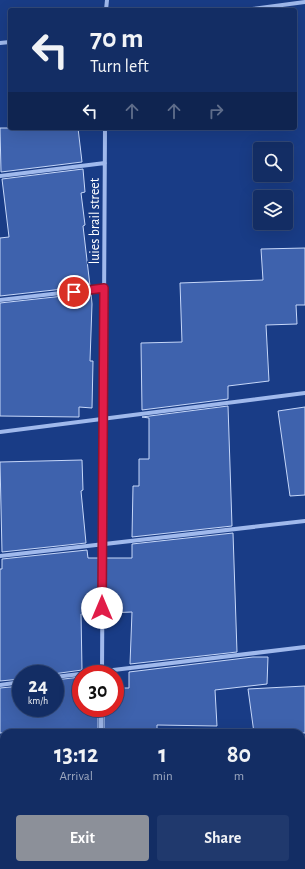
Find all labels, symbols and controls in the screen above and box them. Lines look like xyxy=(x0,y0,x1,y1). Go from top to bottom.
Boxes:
icon: left xyxy=(24,24,76,76)
text: 70 m xyxy=(90,25,144,53)
text: Turn left xyxy=(90,58,149,76)
icon: left xyxy=(79,100,101,122)
icon: ahead xyxy=(121,100,143,122)
icon: ahead xyxy=(163,100,185,122)
icon: right xyxy=(205,100,227,122)
map controls xyxy=(253,142,293,230)
button: search xyxy=(253,142,293,182)
street label: luies brail street xyxy=(88,177,102,264)
button: layers xyxy=(253,190,293,230)
pin xyxy=(57,275,91,309)
icon: arrive xyxy=(63,281,85,303)
position arrow xyxy=(81,587,123,629)
speed limit sign: 30 xyxy=(72,665,124,717)
text: 24 xyxy=(28,676,48,696)
text: km/h xyxy=(28,696,48,706)
text: 13:12 xyxy=(54,743,98,767)
text: 1 xyxy=(158,743,167,767)
text: 80 xyxy=(227,743,251,767)
text: Arrival xyxy=(59,770,93,783)
text: min xyxy=(152,770,173,783)
text: m xyxy=(234,770,244,783)
button: Exit xyxy=(16,815,149,861)
button: Share xyxy=(157,815,289,861)

